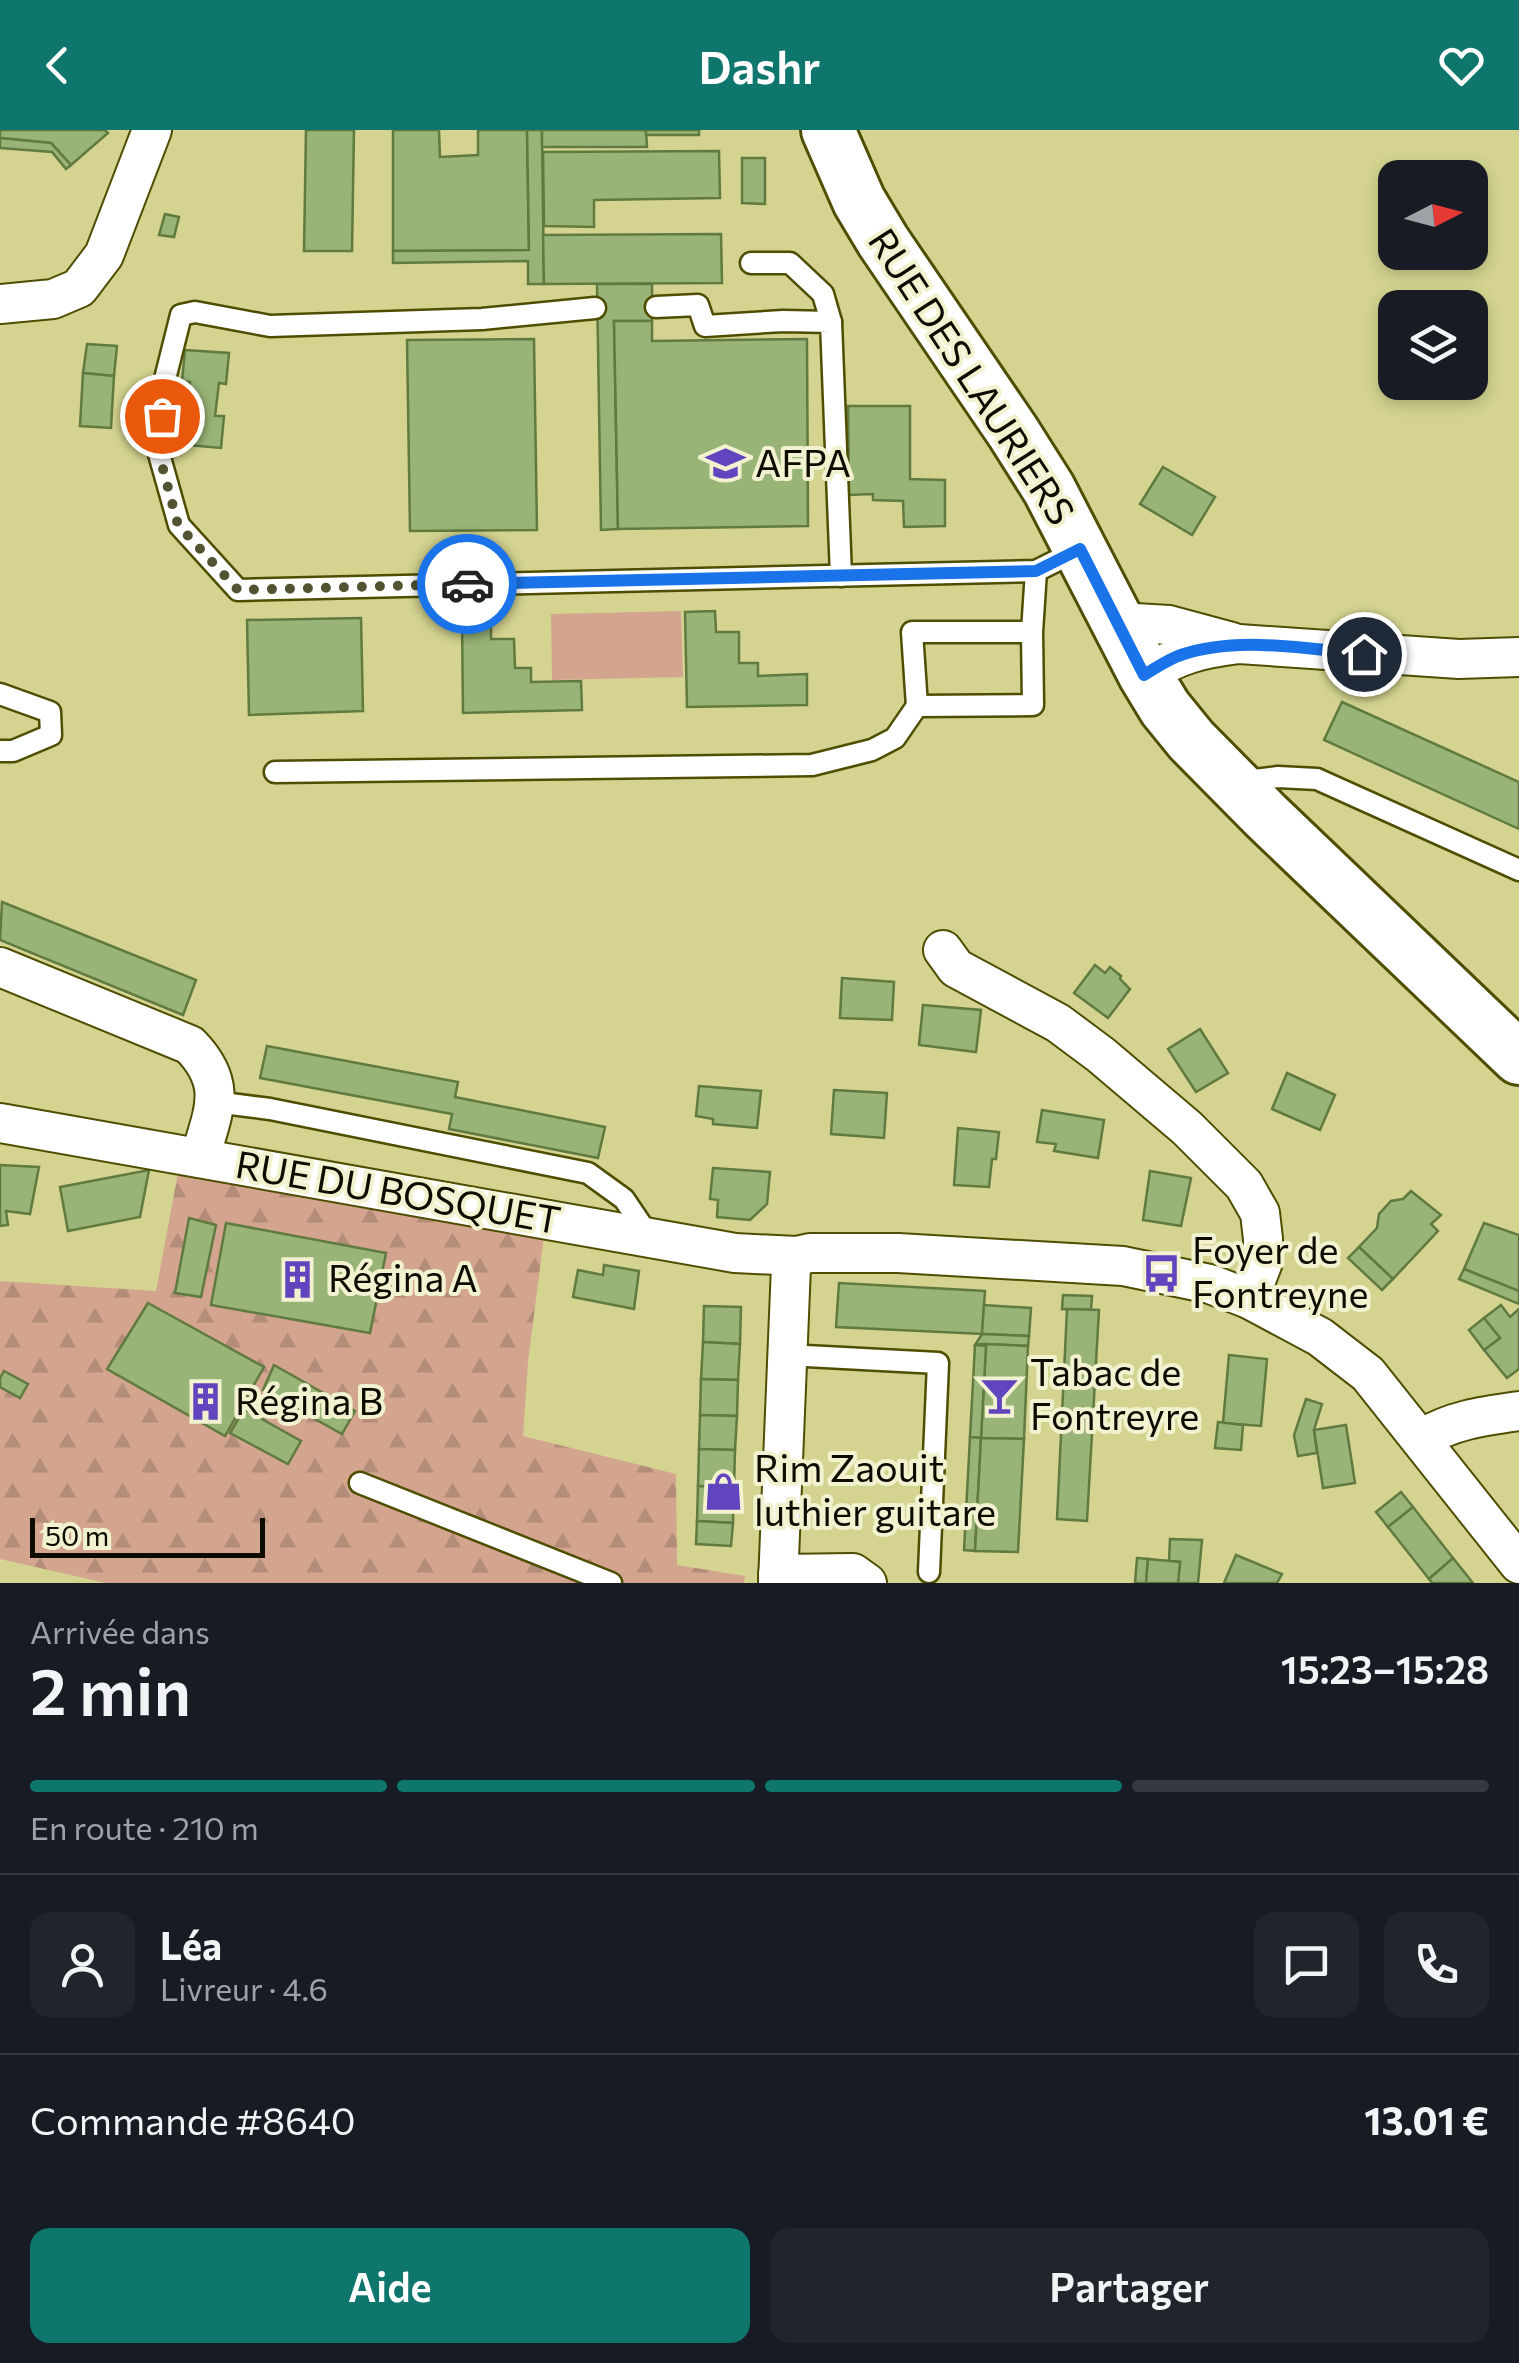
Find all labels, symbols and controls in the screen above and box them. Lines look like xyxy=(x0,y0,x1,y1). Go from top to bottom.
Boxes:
icon: back xyxy=(30,38,85,93)
text: Dashr xyxy=(699,38,820,93)
icon: heart xyxy=(1434,38,1489,93)
north arrow xyxy=(1378,160,1488,270)
map controls xyxy=(1378,160,1488,400)
street label: RUE DES LAURIERS xyxy=(860,219,1086,532)
button: layers xyxy=(1378,290,1488,400)
pin xyxy=(120,374,205,459)
icon: bag xyxy=(135,389,190,444)
place label: AFPA xyxy=(755,438,851,485)
school or university icon: AFPA xyxy=(704,443,746,485)
courier xyxy=(417,534,517,634)
icon: car xyxy=(440,557,495,612)
pin xyxy=(1322,612,1407,697)
icon: home xyxy=(1337,627,1392,682)
street label: RUE DU BOSQUET xyxy=(232,1139,564,1242)
place label: Foyer de Fontreyne xyxy=(1192,1225,1369,1316)
bus stop icon: Foyer de Fontreyne xyxy=(1141,1252,1183,1294)
place label: Régina A xyxy=(328,1253,478,1300)
building icon: Régina A xyxy=(277,1258,319,1300)
place label: Tabac de Fontreyre xyxy=(1030,1347,1199,1438)
bar icon: Tabac de Fontreyre xyxy=(979,1374,1021,1416)
place label: Régina B xyxy=(235,1376,383,1423)
building icon: Régina B xyxy=(184,1381,226,1423)
place label: Rim Zaouit luthier guitare xyxy=(754,1443,996,1534)
shop icon: Rim Zaouit luthier guitare xyxy=(703,1470,745,1512)
scale bar xyxy=(30,1513,265,1558)
text: 50 m xyxy=(45,1518,109,1552)
text: Arrivée dans xyxy=(30,1611,210,1651)
text: 15:23–15:28 xyxy=(1281,1645,1489,1692)
text: 2 min xyxy=(30,1649,191,1728)
text: En route · 210 m xyxy=(30,1807,259,1847)
button: person xyxy=(30,1912,135,2017)
button: chat xyxy=(1254,1912,1359,2017)
button: phone xyxy=(1384,1912,1489,2017)
text: Léa xyxy=(160,1921,222,1968)
text: Livreur · 4.6 xyxy=(160,1968,328,2008)
text: Commande #8640 xyxy=(30,2096,356,2143)
text: 13.01 € xyxy=(1364,2096,1489,2143)
button: Aide xyxy=(30,2228,750,2343)
button: Partager xyxy=(770,2228,1489,2343)

